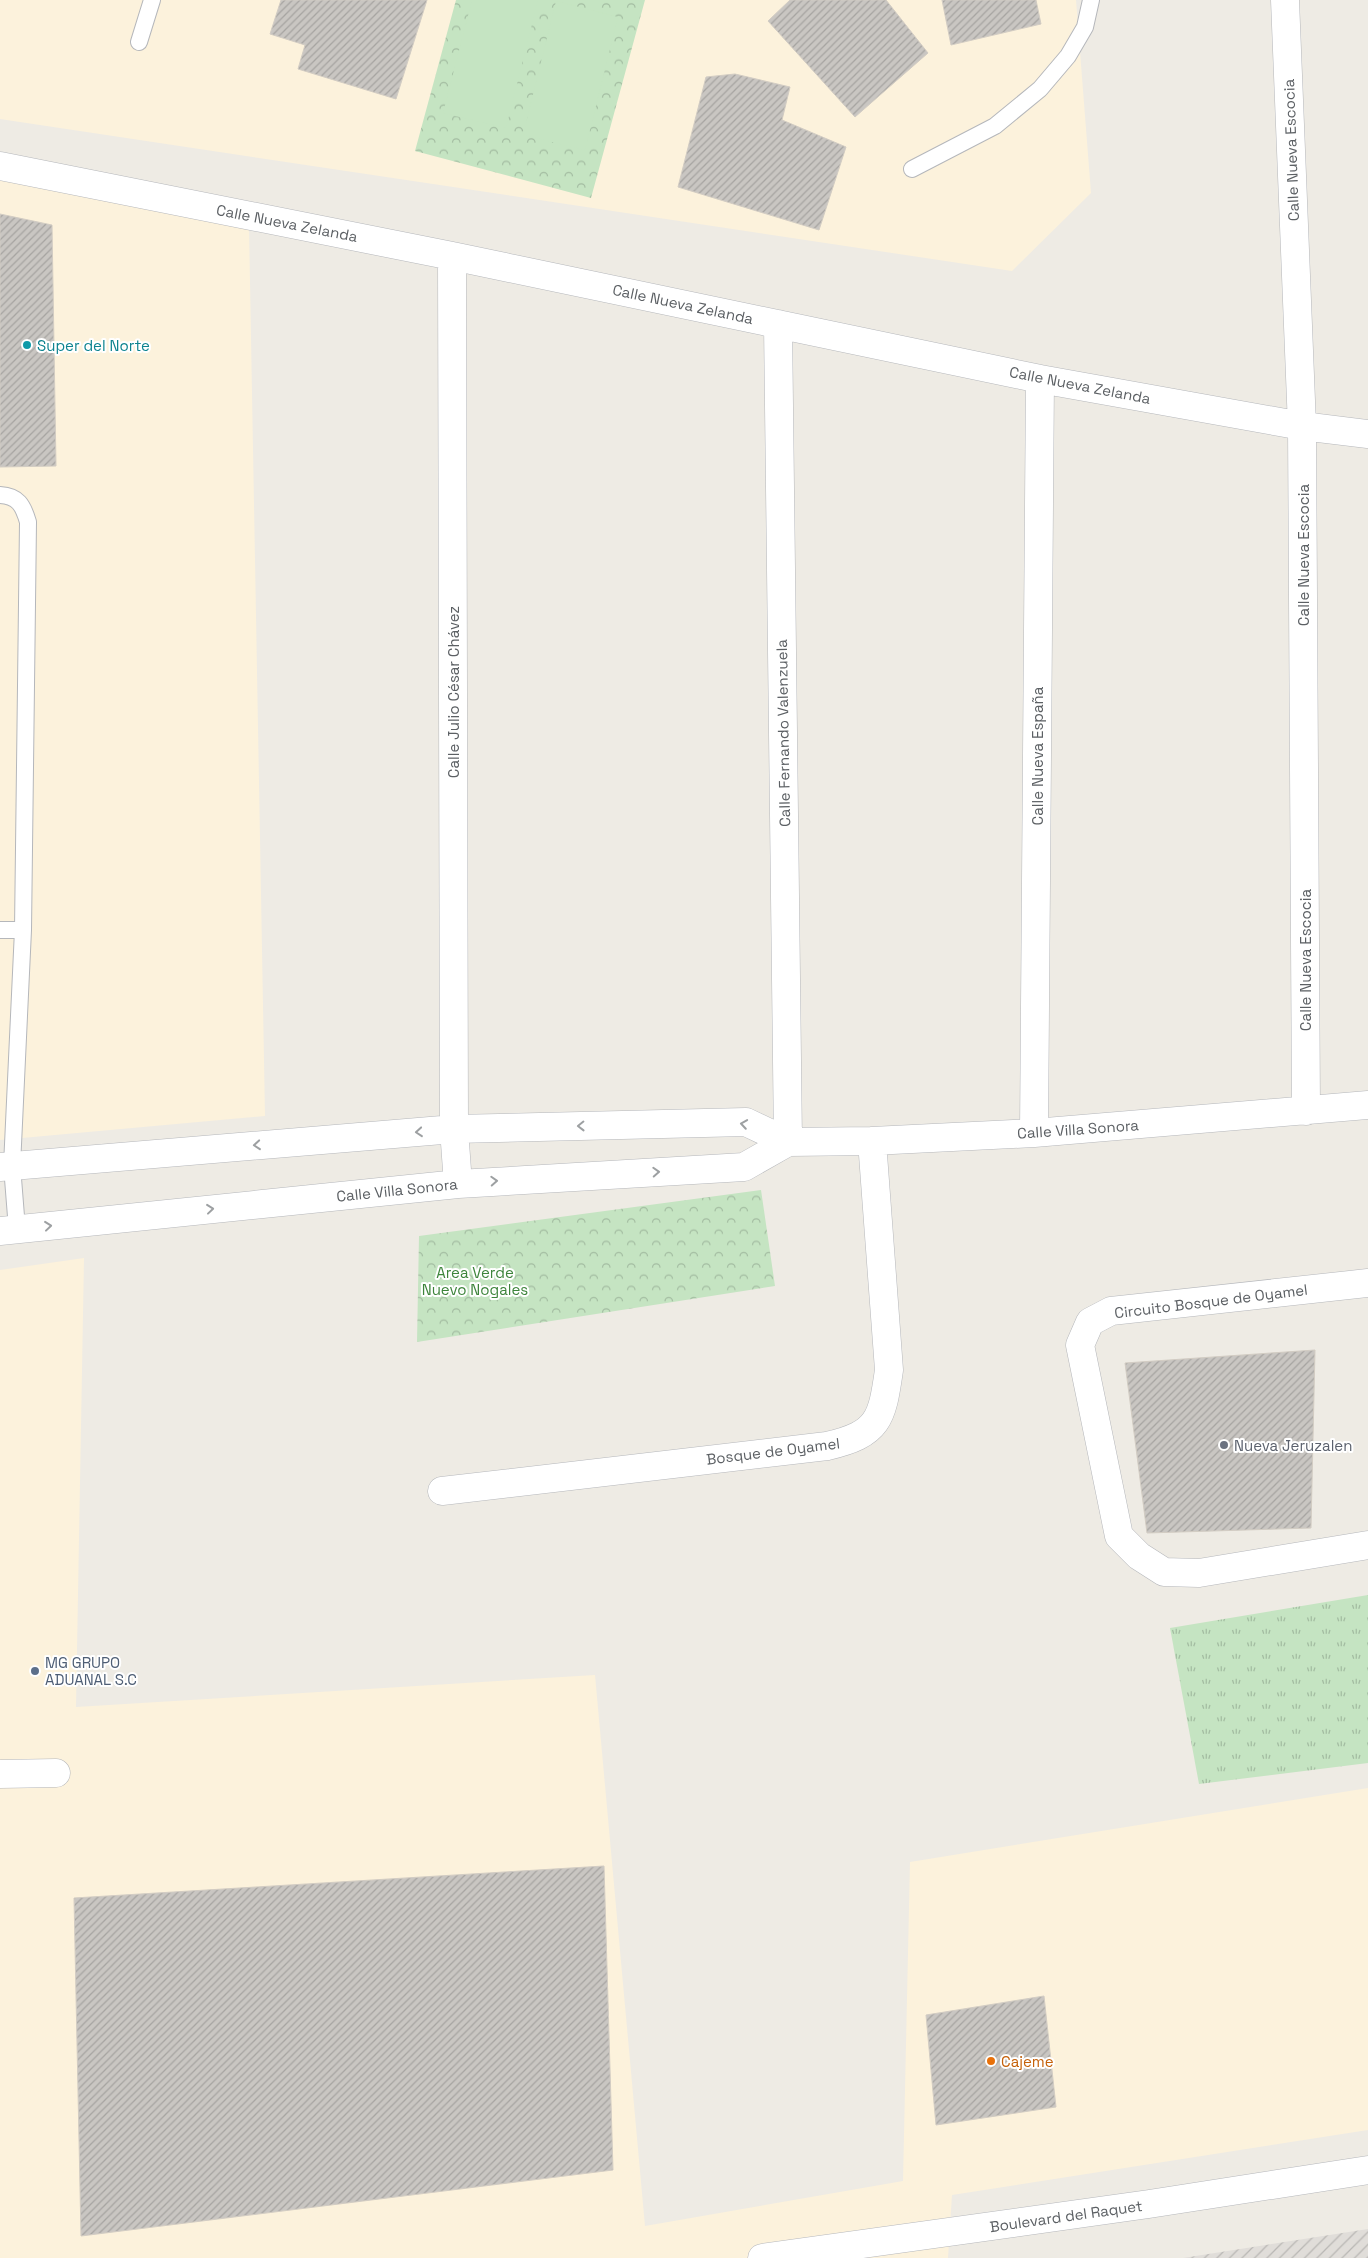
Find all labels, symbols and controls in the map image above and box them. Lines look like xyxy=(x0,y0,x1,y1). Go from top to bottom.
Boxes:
street label: Calle Nueva Escocia xyxy=(1279,78,1303,221)
street label: Calle Nueva Zelanda xyxy=(215,200,360,246)
street label: Calle Nueva Zelanda xyxy=(611,280,756,328)
place label: Super del Norte xyxy=(37,336,150,355)
marker: Super del Norte xyxy=(21,339,33,351)
street label: Calle Nueva Zelanda xyxy=(1008,362,1153,408)
street label: Calle Nueva Escocia xyxy=(1294,484,1313,626)
street label: Calle Julio César Chávez xyxy=(444,606,463,778)
street label: Calle Fernando Valenzuela xyxy=(772,639,794,827)
street label: Calle Nueva España xyxy=(1028,686,1047,825)
street label: Calle Nueva Escocia xyxy=(1296,889,1315,1031)
street label: Calle Villa Sonora xyxy=(1017,1115,1140,1143)
one-way arrow xyxy=(739,1119,748,1129)
one-way arrow xyxy=(577,1121,585,1131)
one-way arrow xyxy=(415,1126,423,1137)
one-way arrow xyxy=(253,1140,261,1151)
one-way arrow xyxy=(652,1166,660,1177)
street label: Calle Villa Sonora xyxy=(335,1174,459,1206)
one-way arrow xyxy=(490,1176,498,1187)
one-way arrow xyxy=(206,1204,214,1215)
one-way arrow xyxy=(45,1220,53,1231)
park label: Area Verde Nuevo Nogales xyxy=(422,1263,528,1299)
street label: Circuito Bosque de Oyamel xyxy=(1113,1280,1309,1322)
street label: Bosque de Oyamel xyxy=(705,1433,841,1469)
place label: Nueva Jeruzalen xyxy=(1234,1436,1352,1455)
marker: Nueva Jeruzalen xyxy=(1218,1439,1230,1451)
place label: MG GRUPO ADUANAL S.C xyxy=(45,1653,137,1689)
marker: MG GRUPO ADUANAL S.C xyxy=(29,1665,41,1677)
place label: Cajeme xyxy=(1001,2052,1054,2071)
marker: Cajeme xyxy=(985,2055,997,2067)
street label: Boulevard del Raquet xyxy=(988,2196,1144,2236)

